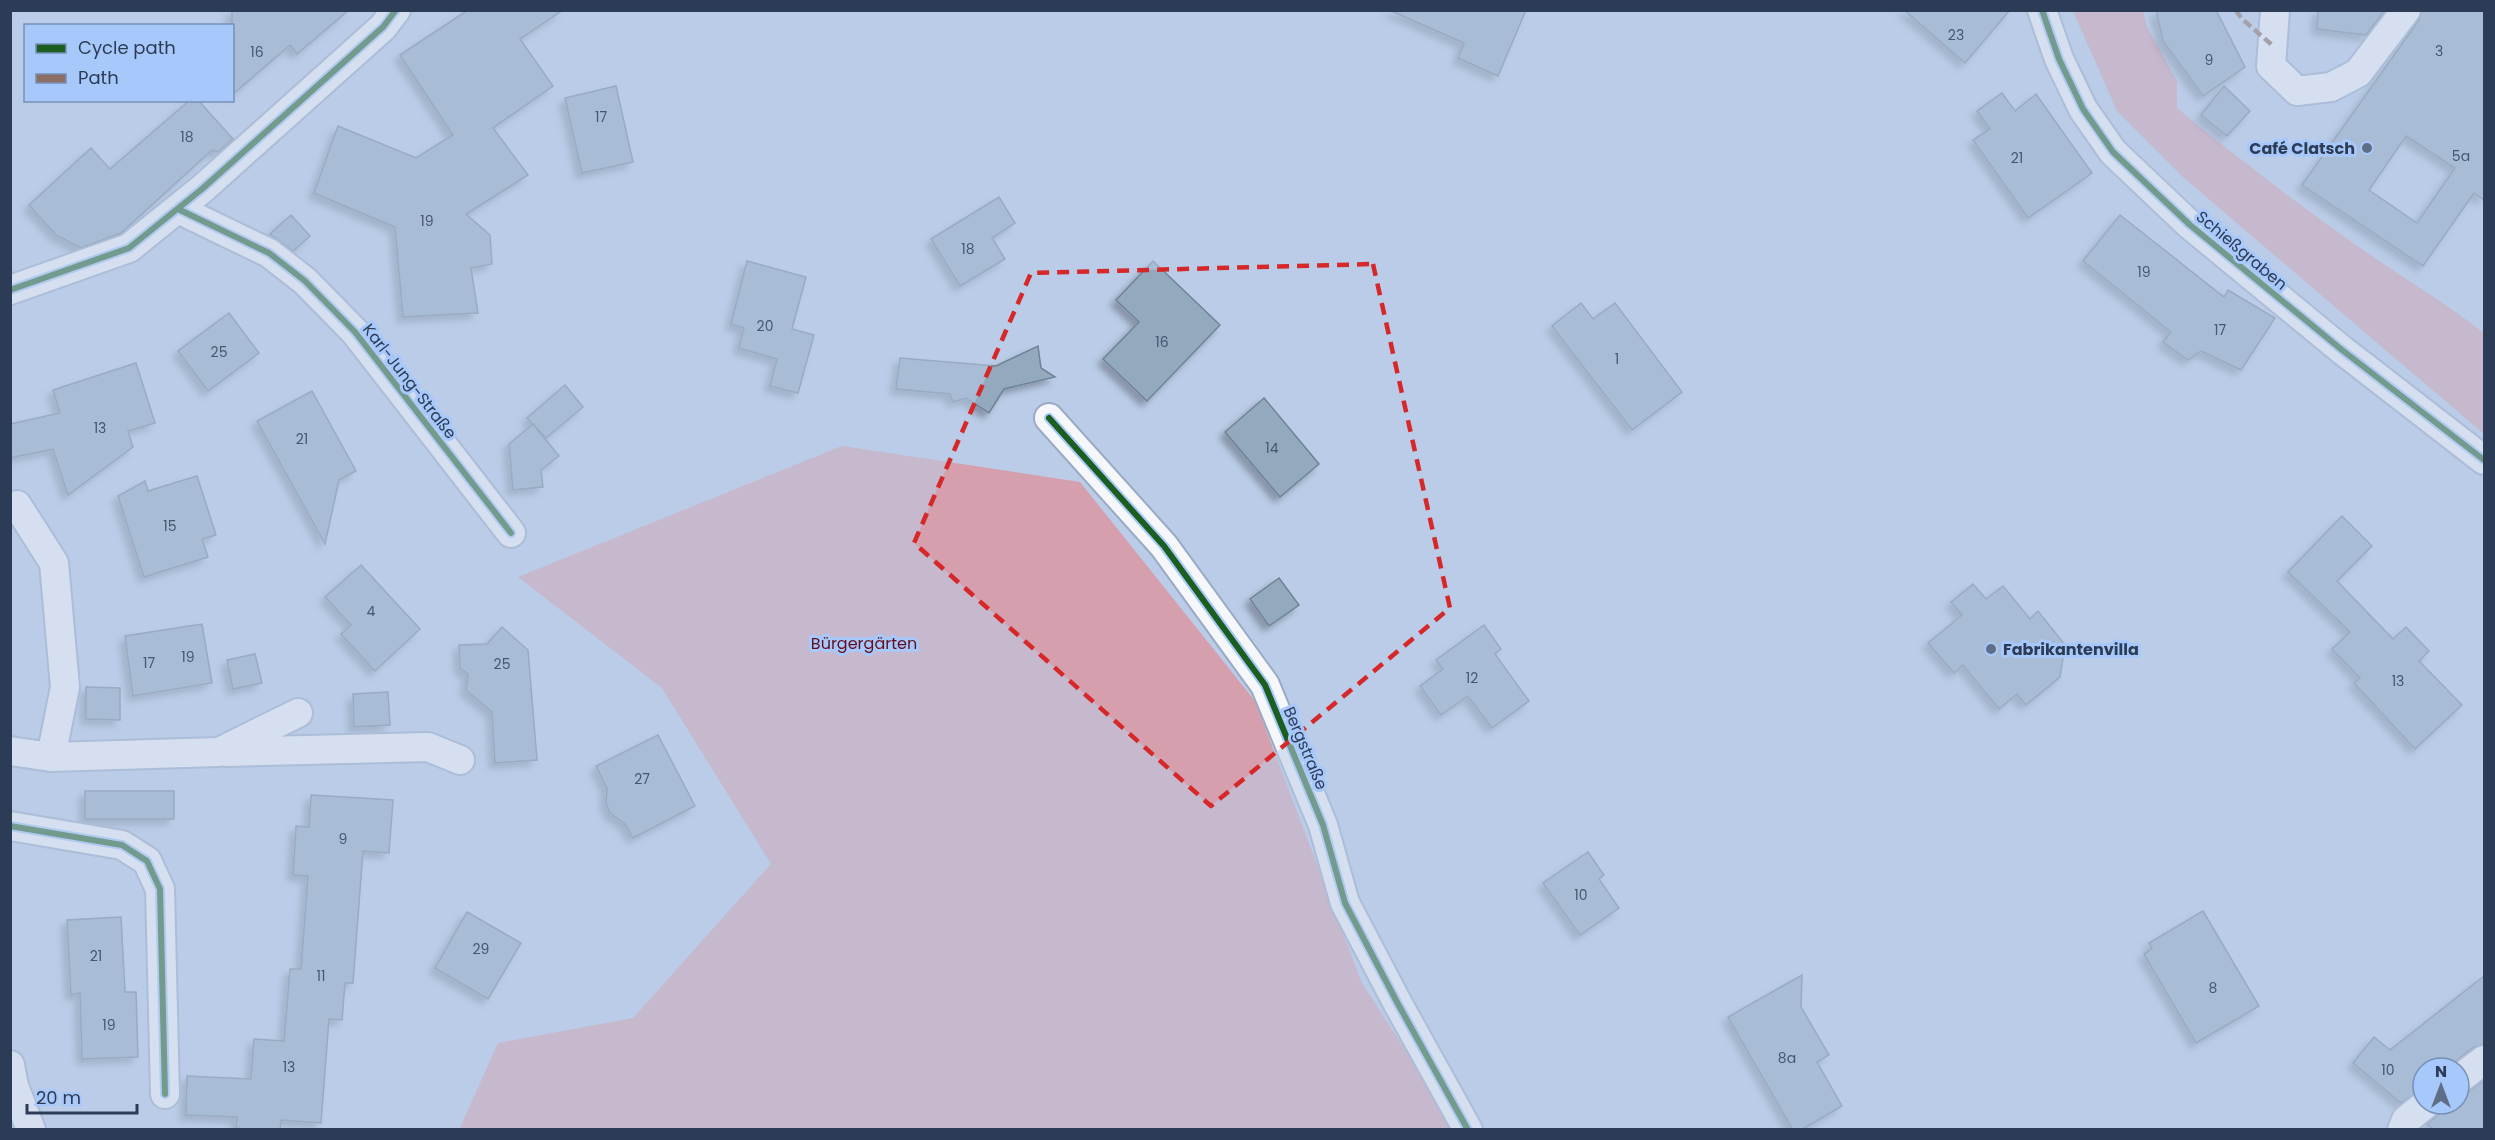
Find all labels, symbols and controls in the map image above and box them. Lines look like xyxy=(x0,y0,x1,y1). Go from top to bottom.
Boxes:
legend xyxy=(24,24,234,102)
house number: 23 xyxy=(1948,25,1964,45)
text: Cycle path xyxy=(78,35,176,60)
house number: 3 xyxy=(2435,41,2443,61)
house number: 16 xyxy=(250,42,264,62)
house number: 9 xyxy=(2205,50,2213,70)
text: Path xyxy=(78,65,119,90)
house number: 17 xyxy=(595,107,607,127)
house number: 18 xyxy=(180,127,194,147)
place label: Café Clatsch xyxy=(2249,137,2355,160)
marker: Café Clatsch xyxy=(2360,141,2374,155)
house number: 5a xyxy=(2452,146,2470,166)
house number: 21 xyxy=(2011,148,2023,168)
street label: Schießgraben xyxy=(2191,205,2292,295)
house number: 19 xyxy=(420,211,434,231)
house number: 18 xyxy=(961,239,975,259)
house number: 19 xyxy=(2137,262,2151,282)
house number: 20 xyxy=(757,316,773,336)
street label: Karl-Jung-Straße xyxy=(357,319,462,444)
house number: 17 xyxy=(2214,320,2226,340)
house number: 16 xyxy=(1155,332,1169,352)
house number: 25 xyxy=(211,342,227,362)
house number: 1 xyxy=(1615,349,1619,369)
house number: 13 xyxy=(94,418,106,438)
house number: 21 xyxy=(296,429,308,449)
house number: 14 xyxy=(1265,438,1279,458)
house number: 15 xyxy=(163,516,177,536)
house number: 4 xyxy=(367,601,376,621)
park label: Bürgergärten xyxy=(811,632,917,655)
place label: Fabrikantenvilla xyxy=(2003,638,2139,661)
marker: Fabrikantenvilla xyxy=(1984,642,1998,656)
house number: 19 xyxy=(181,647,195,667)
house number: 17 xyxy=(143,653,155,673)
house number: 25 xyxy=(494,654,510,674)
house number: 12 xyxy=(1466,668,1478,688)
house number: 13 xyxy=(2392,671,2404,691)
street label: Bergstraße xyxy=(1278,703,1333,793)
house number: 27 xyxy=(634,769,650,789)
house number: 9 xyxy=(339,829,347,849)
house number: 10 xyxy=(1574,885,1588,905)
house number: 29 xyxy=(473,939,489,959)
house number: 21 xyxy=(90,946,102,966)
house number: 11 xyxy=(317,966,325,986)
house number: 8 xyxy=(2209,978,2218,998)
house number: 19 xyxy=(102,1015,116,1035)
house number: 8a xyxy=(1778,1048,1796,1068)
north arrow xyxy=(2411,1056,2471,1116)
house number: 13 xyxy=(283,1057,295,1077)
house number: 10 xyxy=(2381,1060,2395,1080)
text: N xyxy=(2435,1060,2447,1083)
scale bar xyxy=(27,1077,136,1115)
text: 20 m xyxy=(36,1085,81,1110)

